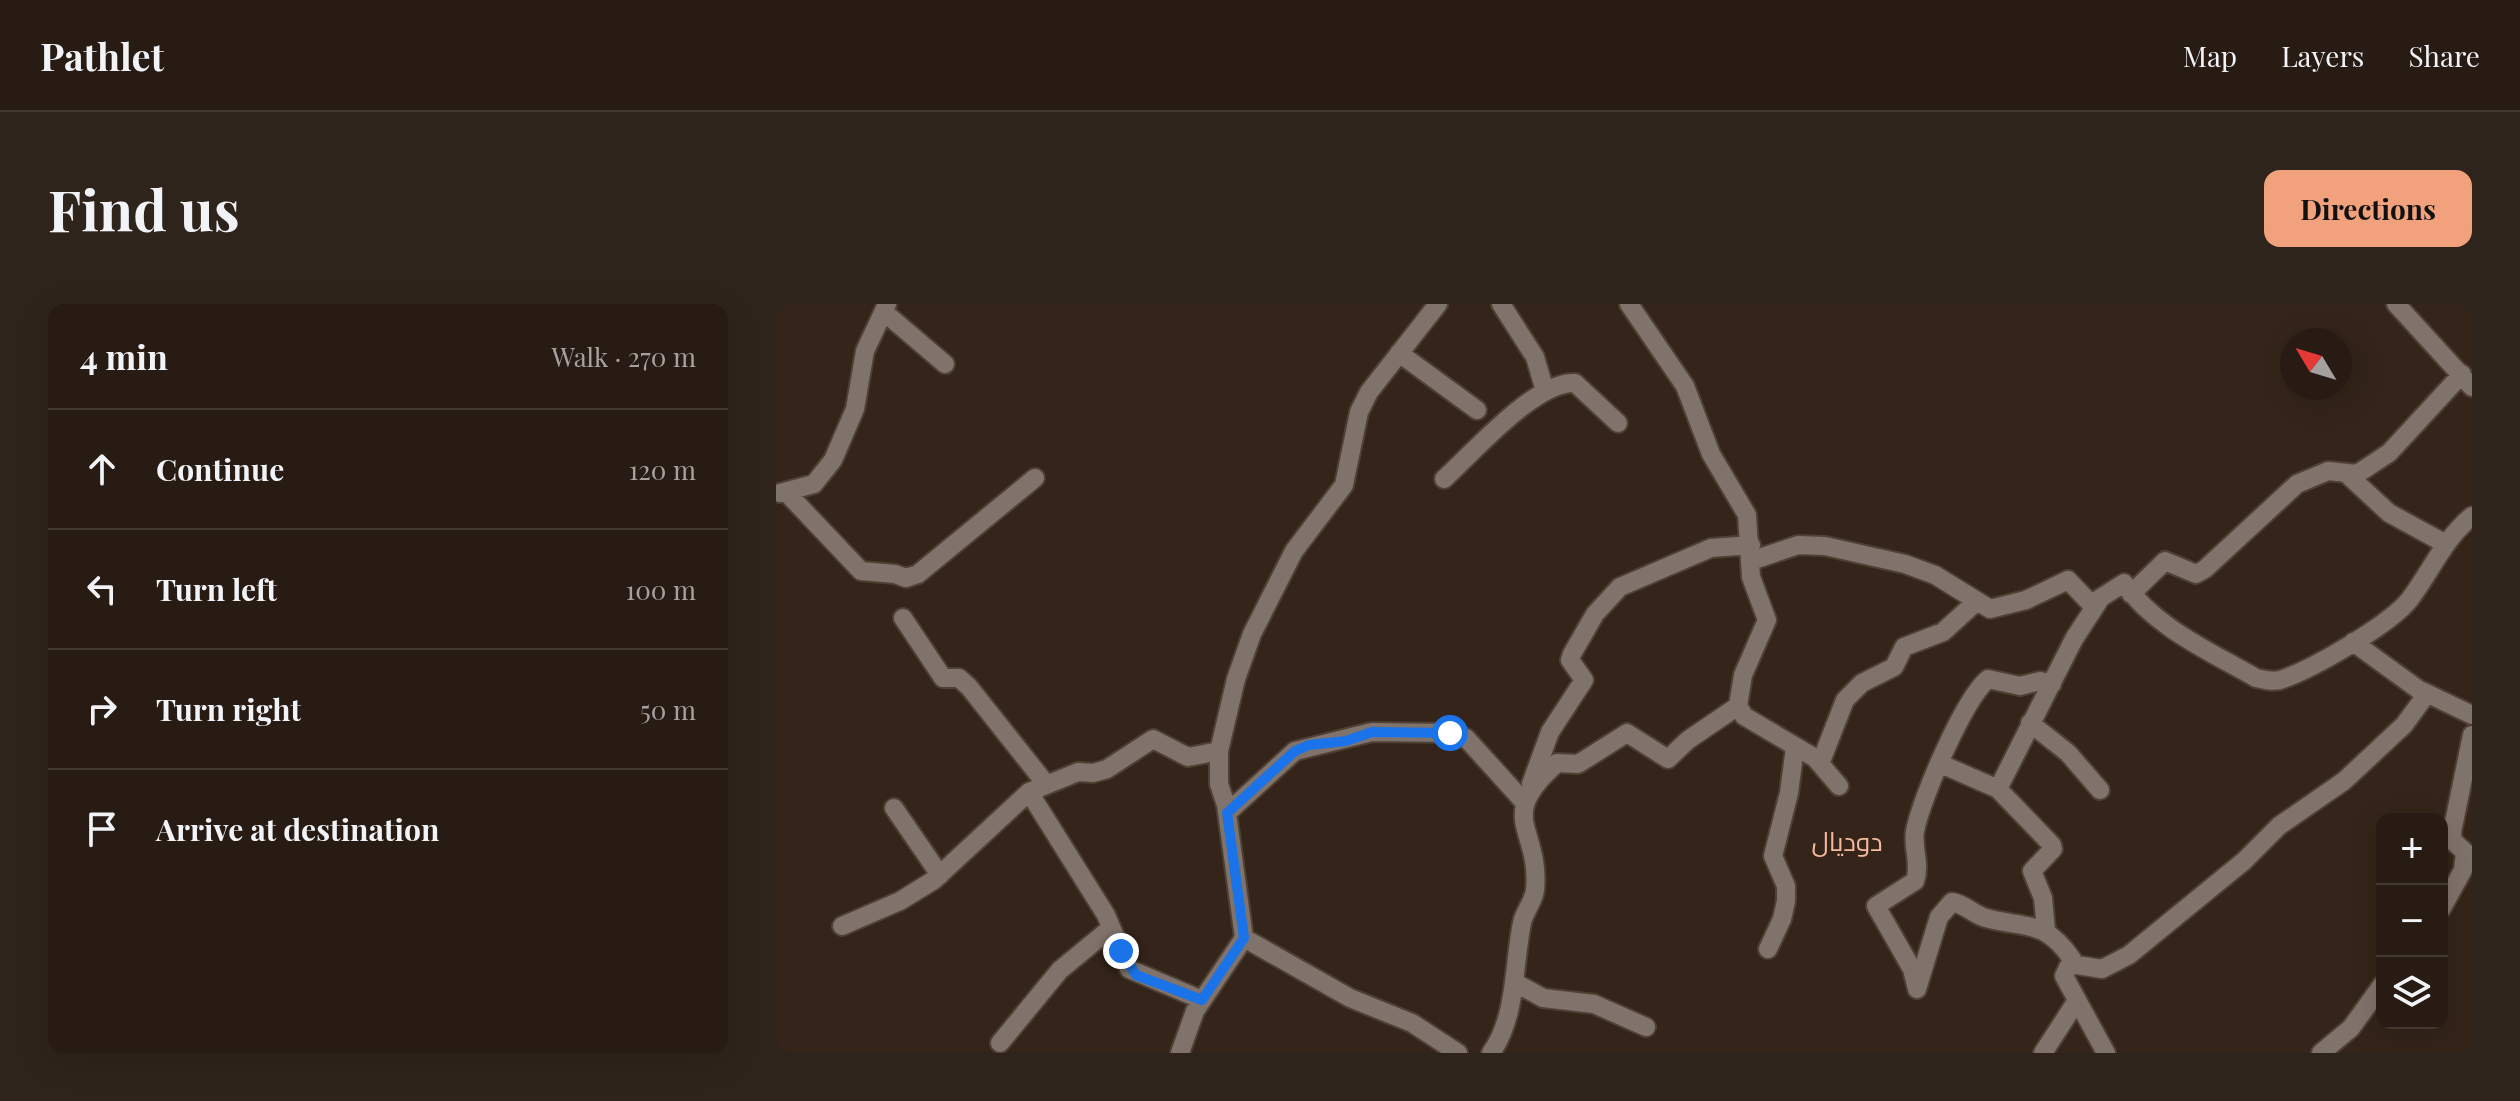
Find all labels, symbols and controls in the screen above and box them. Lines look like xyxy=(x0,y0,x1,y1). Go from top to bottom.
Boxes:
text: Pathlet xyxy=(40,30,164,81)
text: Map xyxy=(2183,37,2237,74)
text: Layers xyxy=(2281,37,2364,74)
text: Share xyxy=(2408,37,2480,74)
button: Directions xyxy=(2264,170,2472,247)
text: Find us xyxy=(48,171,240,246)
north arrow xyxy=(2280,328,2352,400)
text: 4 min xyxy=(80,333,168,379)
text: Walk · 270 m xyxy=(551,339,696,374)
icon: ahead xyxy=(80,447,124,491)
text: Continue xyxy=(156,449,284,489)
text: 120 m xyxy=(629,452,696,487)
icon: left xyxy=(80,567,124,611)
text: Turn left xyxy=(156,569,277,609)
text: 100 m xyxy=(626,572,696,607)
icon: right xyxy=(80,687,124,731)
text: Turn right xyxy=(156,689,301,729)
text: 50 m xyxy=(640,692,696,727)
route start xyxy=(1432,715,1468,751)
icon: arrive xyxy=(80,807,124,851)
text: Arrive at destination xyxy=(156,809,439,849)
map controls xyxy=(2376,813,2448,1029)
button: + xyxy=(2376,813,2448,885)
district label: دودیال xyxy=(1811,823,1883,858)
button: − xyxy=(2376,885,2448,957)
route end xyxy=(1103,933,1139,969)
button: layers xyxy=(2376,957,2448,1029)

